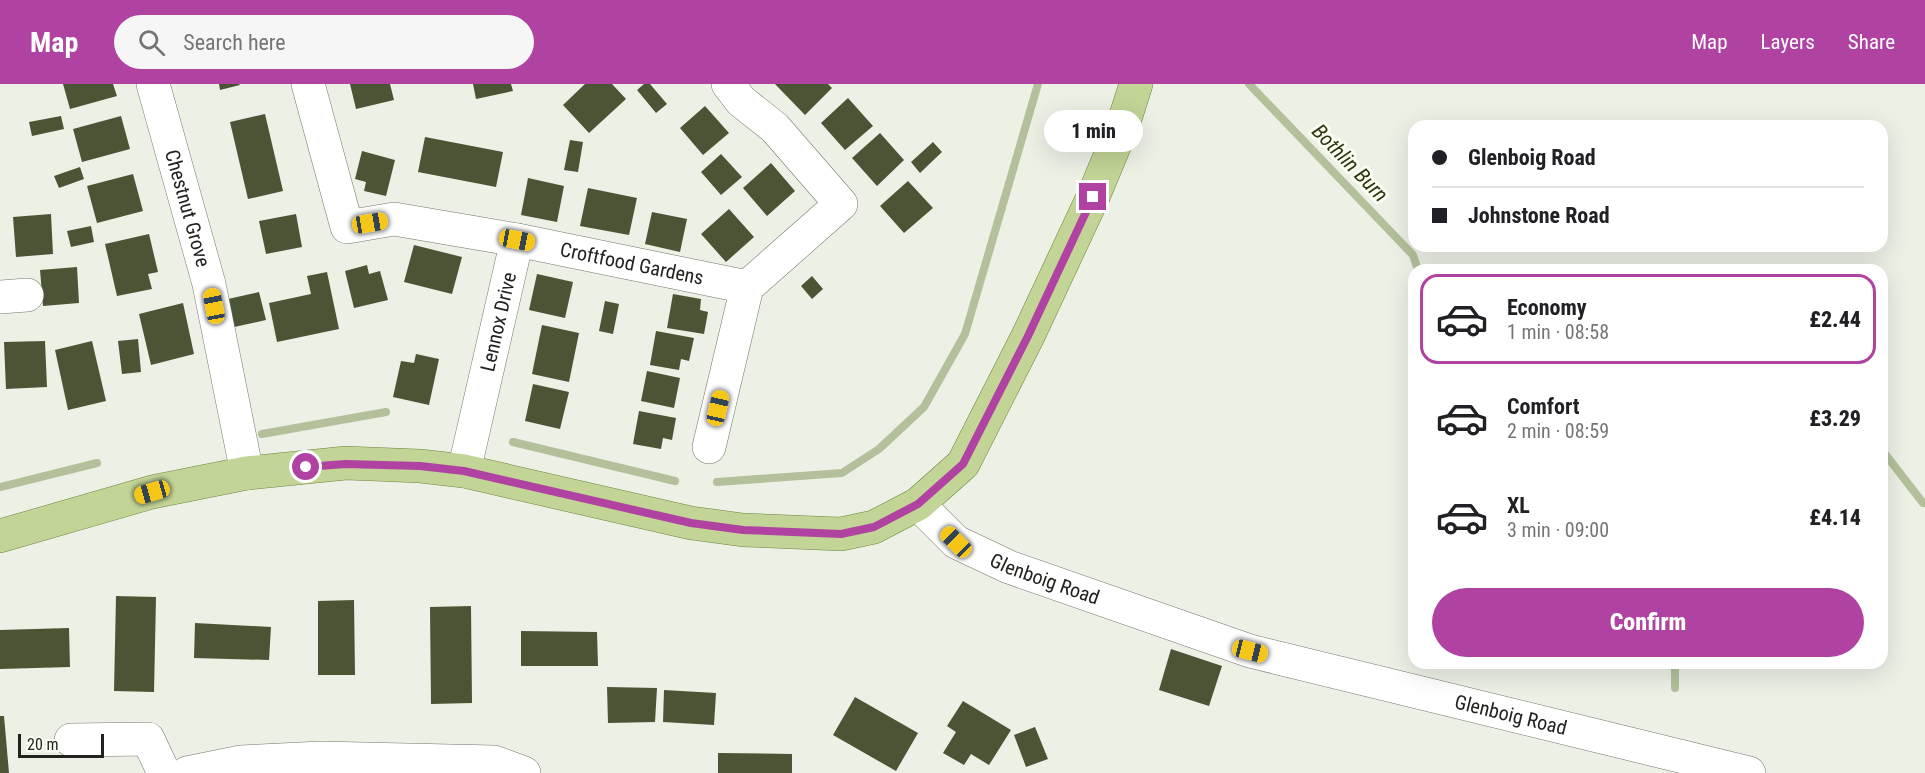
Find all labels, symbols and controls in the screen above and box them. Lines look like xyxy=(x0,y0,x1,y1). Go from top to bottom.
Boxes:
search box xyxy=(114,15,534,69)
text: Map xyxy=(30,26,78,59)
icon: search xyxy=(135,26,168,59)
text: Search here xyxy=(183,30,286,55)
text: Map xyxy=(1691,30,1728,54)
text: Layers xyxy=(1761,30,1815,54)
text: Share xyxy=(1848,30,1895,54)
callout: 1 min xyxy=(1044,110,1142,152)
text: 1 min xyxy=(1071,119,1116,143)
water label: Bothlin Burn xyxy=(1307,119,1393,207)
text: Glenboig Road xyxy=(1468,145,1596,170)
street label: Chestnut Grove xyxy=(160,147,216,270)
route end xyxy=(1079,183,1106,210)
text: Johnstone Road xyxy=(1468,203,1610,228)
car xyxy=(351,211,389,235)
car xyxy=(498,228,536,252)
street label: Croftfood Gardens xyxy=(558,237,706,290)
street label: Lennox Drive xyxy=(475,270,521,374)
car xyxy=(202,287,226,325)
icon: car xyxy=(1435,292,1489,346)
text: Economy xyxy=(1507,295,1587,320)
text: £2.44 xyxy=(1809,307,1861,332)
text: 1 min · 08:58 xyxy=(1507,320,1609,344)
car xyxy=(705,388,731,428)
icon: car xyxy=(1435,391,1489,445)
text: Comfort xyxy=(1507,394,1580,419)
text: £3.29 xyxy=(1809,406,1861,431)
text: 2 min · 08:59 xyxy=(1507,419,1609,443)
route start xyxy=(292,453,319,480)
car xyxy=(132,478,172,506)
icon: car xyxy=(1435,490,1489,544)
text: XL xyxy=(1507,493,1530,518)
text: £4.14 xyxy=(1809,505,1861,530)
text: 3 min · 09:00 xyxy=(1507,518,1609,542)
car xyxy=(937,523,975,561)
street label: Glenboig Road xyxy=(986,548,1103,610)
button: Confirm xyxy=(1432,588,1864,657)
car xyxy=(1230,638,1270,664)
street label: Glenboig Road xyxy=(1452,689,1569,740)
scale bar xyxy=(18,731,104,758)
text: 20 m xyxy=(27,735,59,754)

